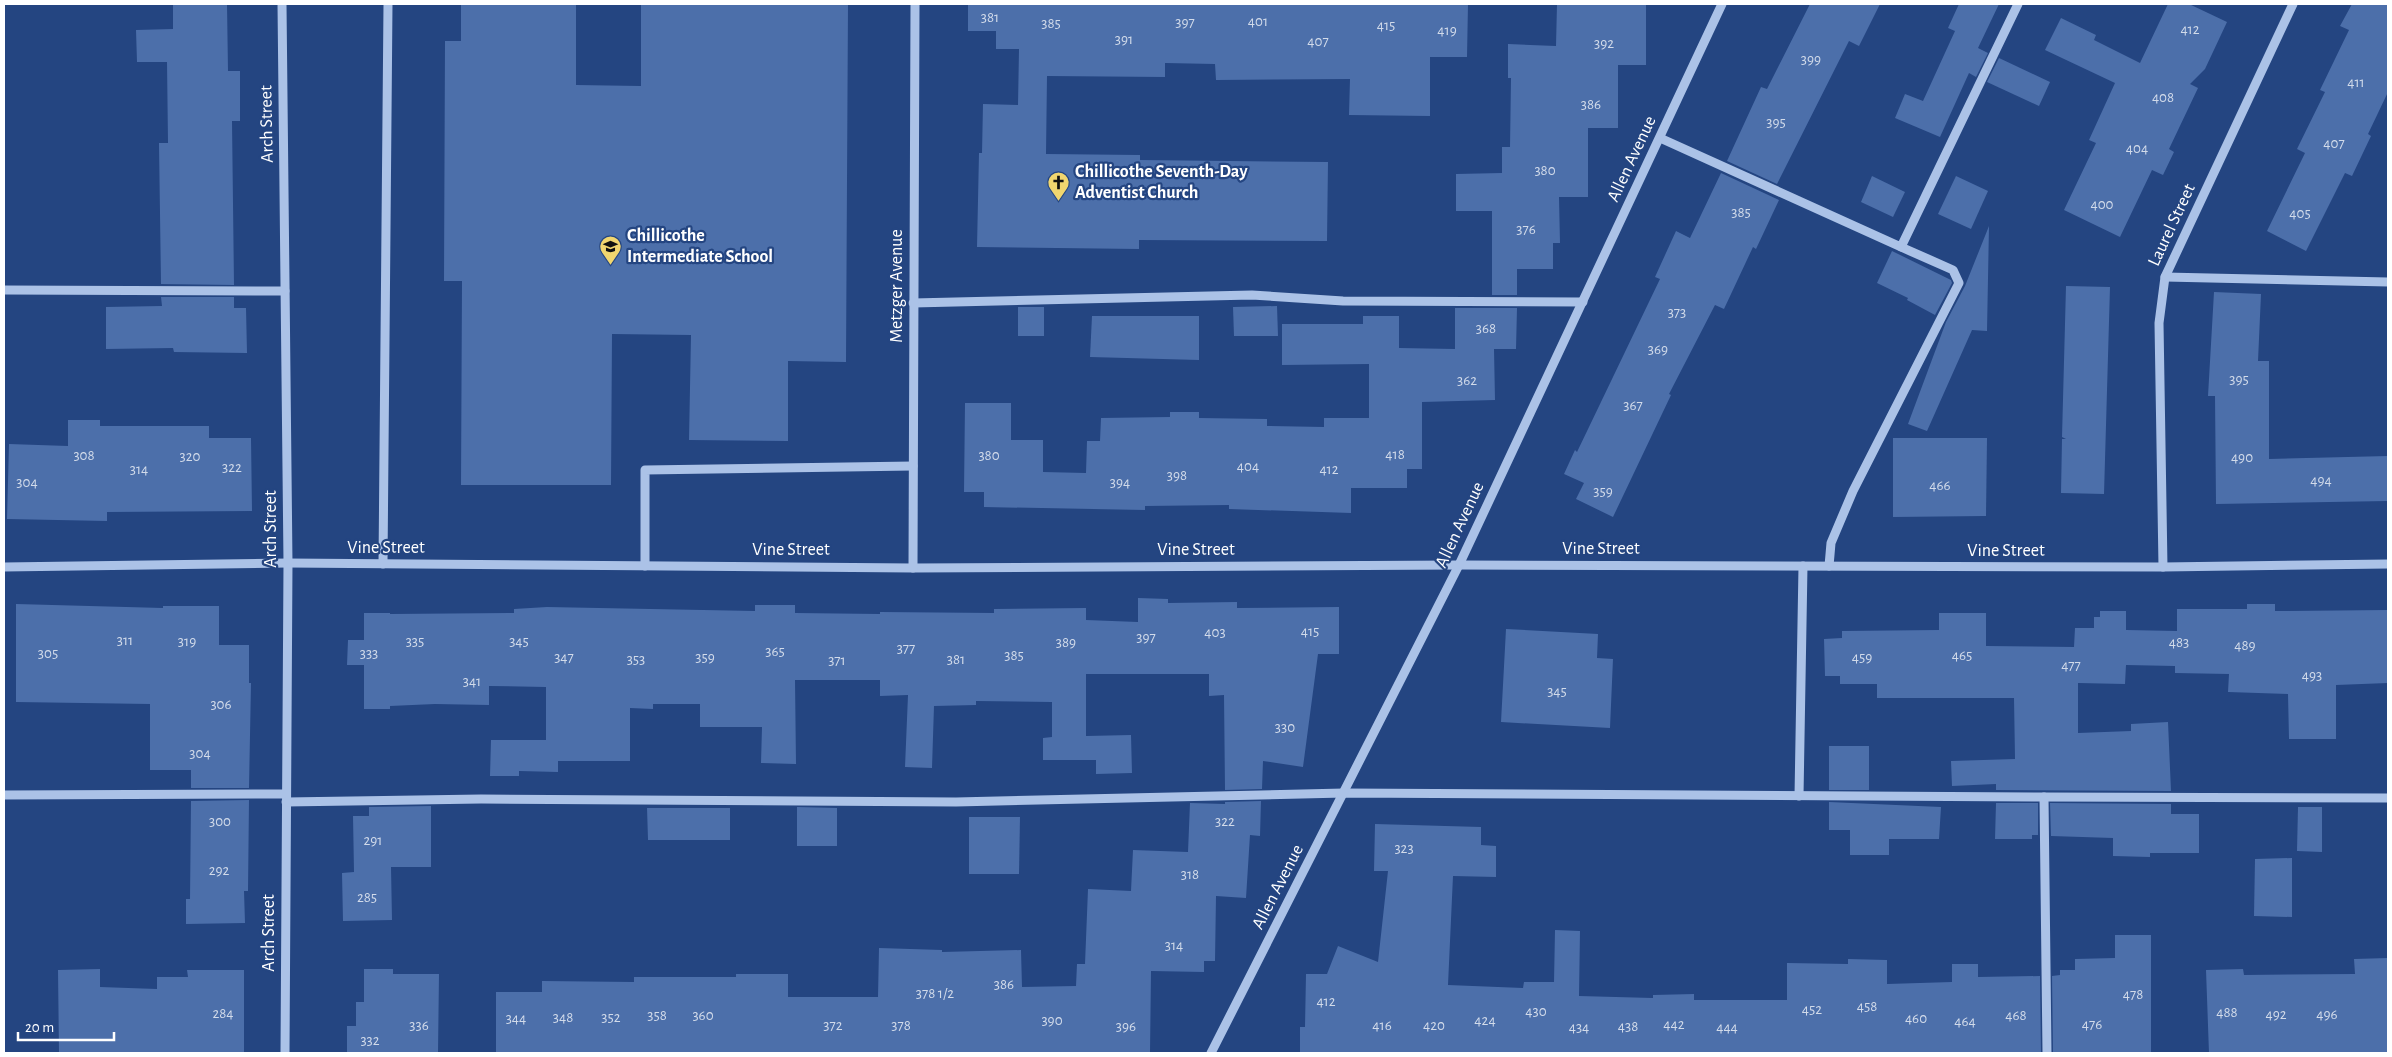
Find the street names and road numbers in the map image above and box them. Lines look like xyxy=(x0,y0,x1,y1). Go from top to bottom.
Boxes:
street label: Arch Street xyxy=(257,85,277,163)
street label: Allen Avenue xyxy=(1604,113,1660,205)
street label: Laurel Street xyxy=(2145,181,2199,269)
street label: Metzger Avenue xyxy=(888,229,906,343)
street label: Allen Avenue xyxy=(1432,479,1488,571)
street label: Arch Street xyxy=(262,490,280,568)
street label: Vine Street xyxy=(347,539,425,557)
street label: Vine Street xyxy=(1562,540,1640,558)
street label: Vine Street xyxy=(752,541,830,559)
street label: Vine Street xyxy=(1157,541,1235,559)
street label: Vine Street xyxy=(1967,542,2045,560)
street label: Allen Avenue xyxy=(1249,842,1307,932)
street label: Arch Street xyxy=(260,894,278,972)

